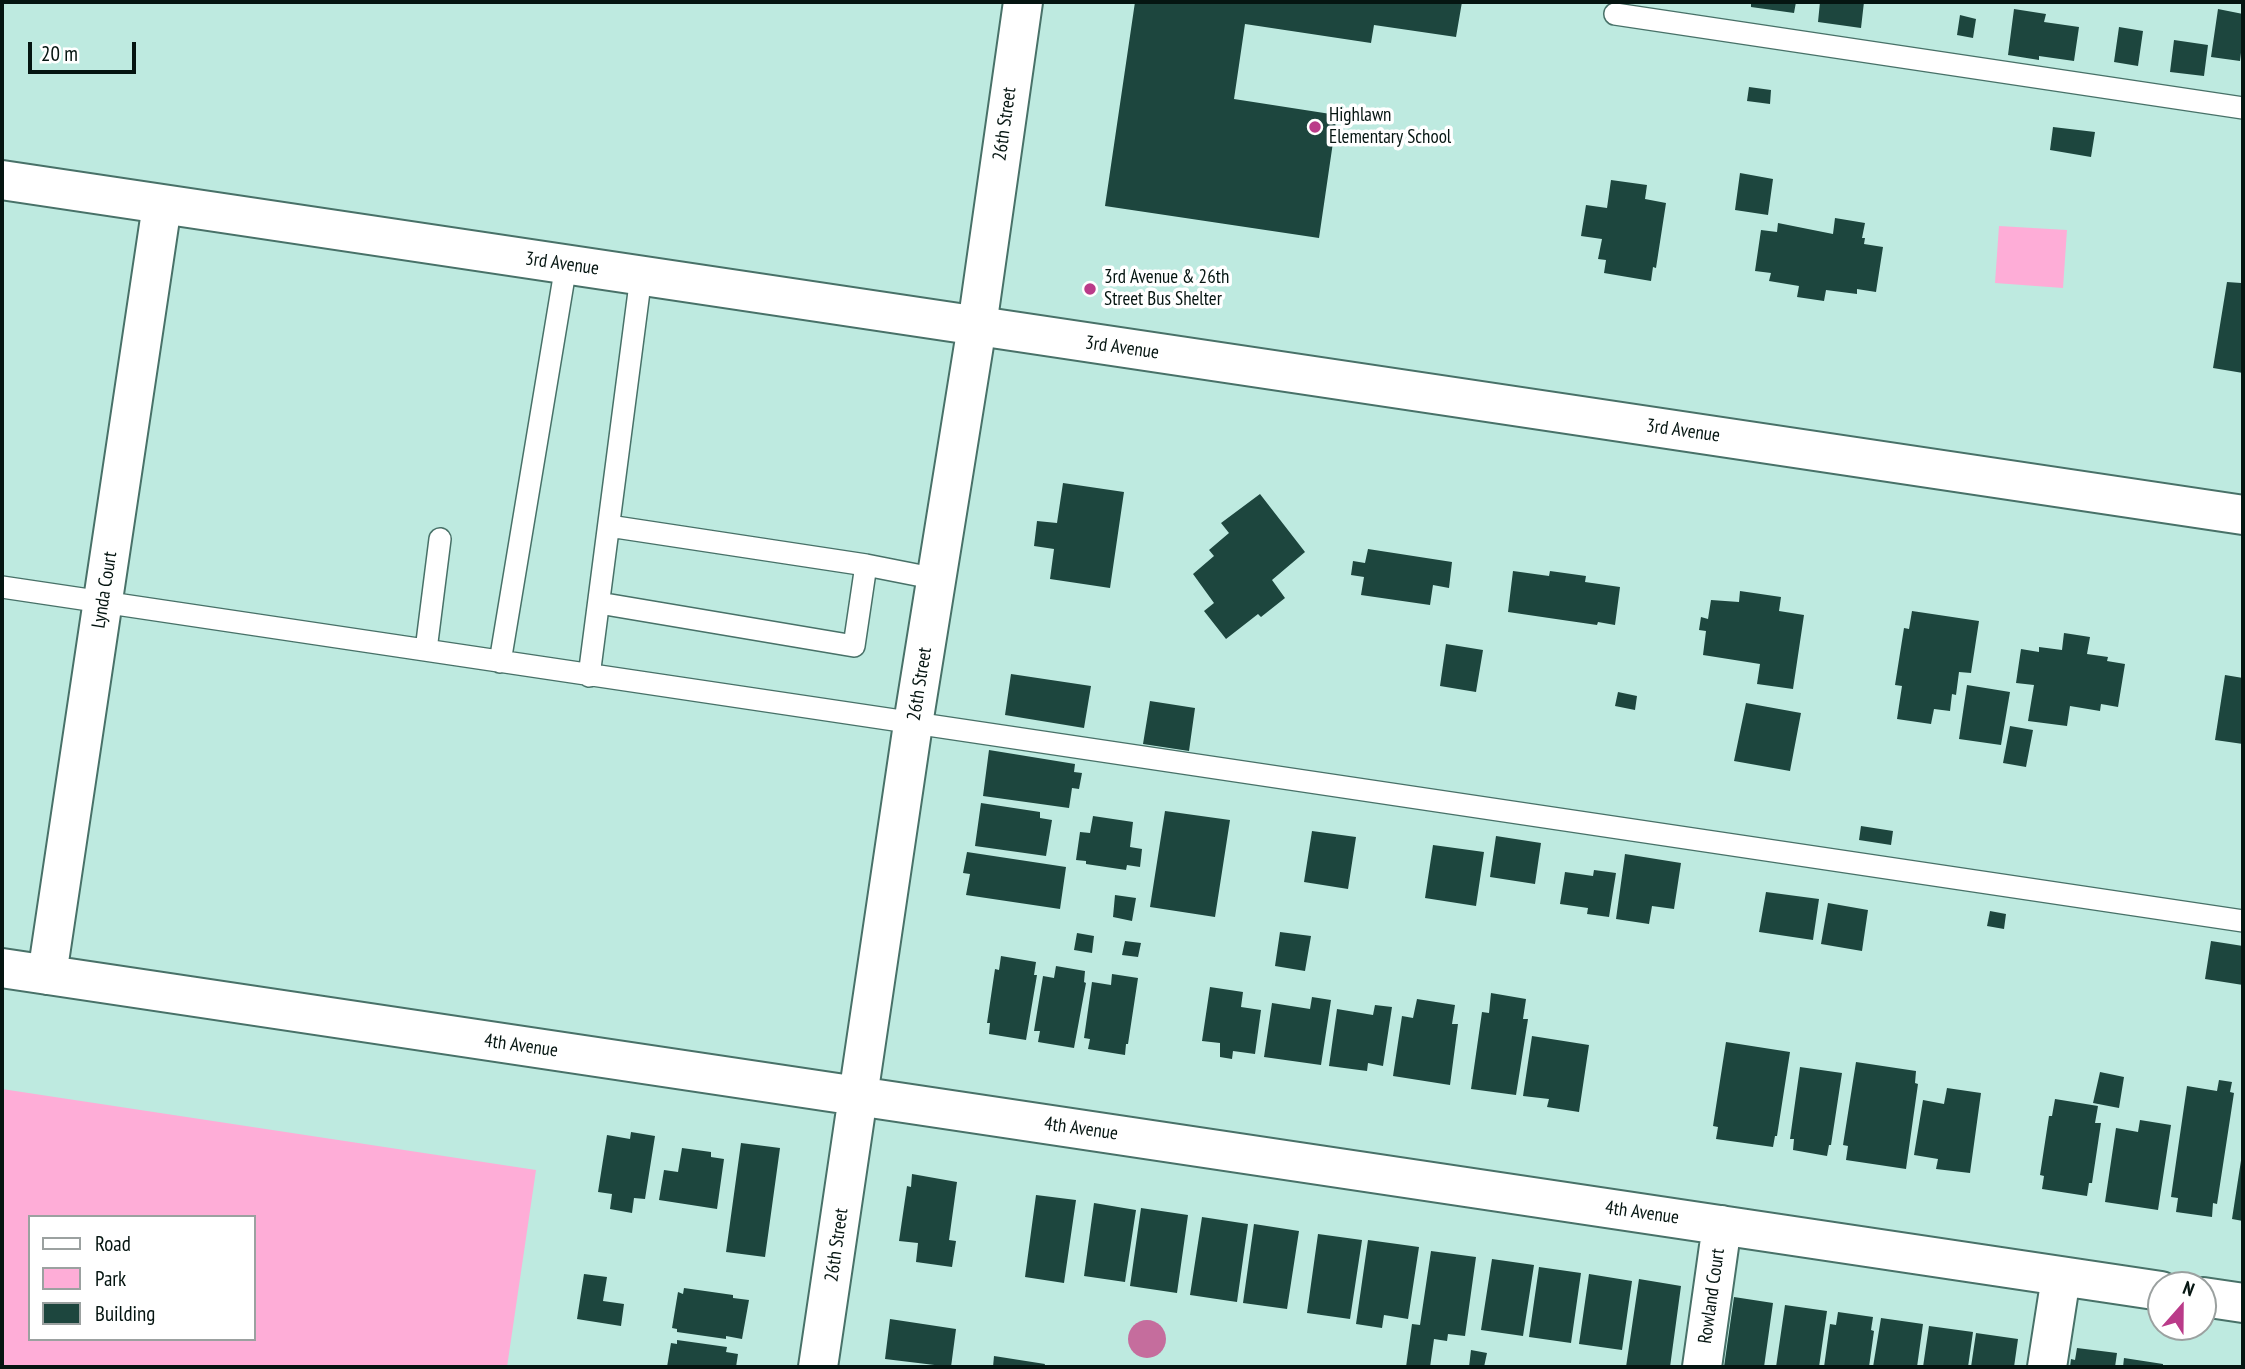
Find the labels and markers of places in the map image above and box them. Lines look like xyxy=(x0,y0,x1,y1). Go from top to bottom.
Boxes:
place label: Highlawn Elementary School xyxy=(1329,105,1451,149)
marker: Highlawn Elementary School xyxy=(1307,119,1323,135)
place label: 3rd Avenue & 26th Street Bus Shelter xyxy=(1104,267,1229,311)
marker: 3rd Avenue & 26th Street Bus Shelter xyxy=(1082,281,1098,297)

